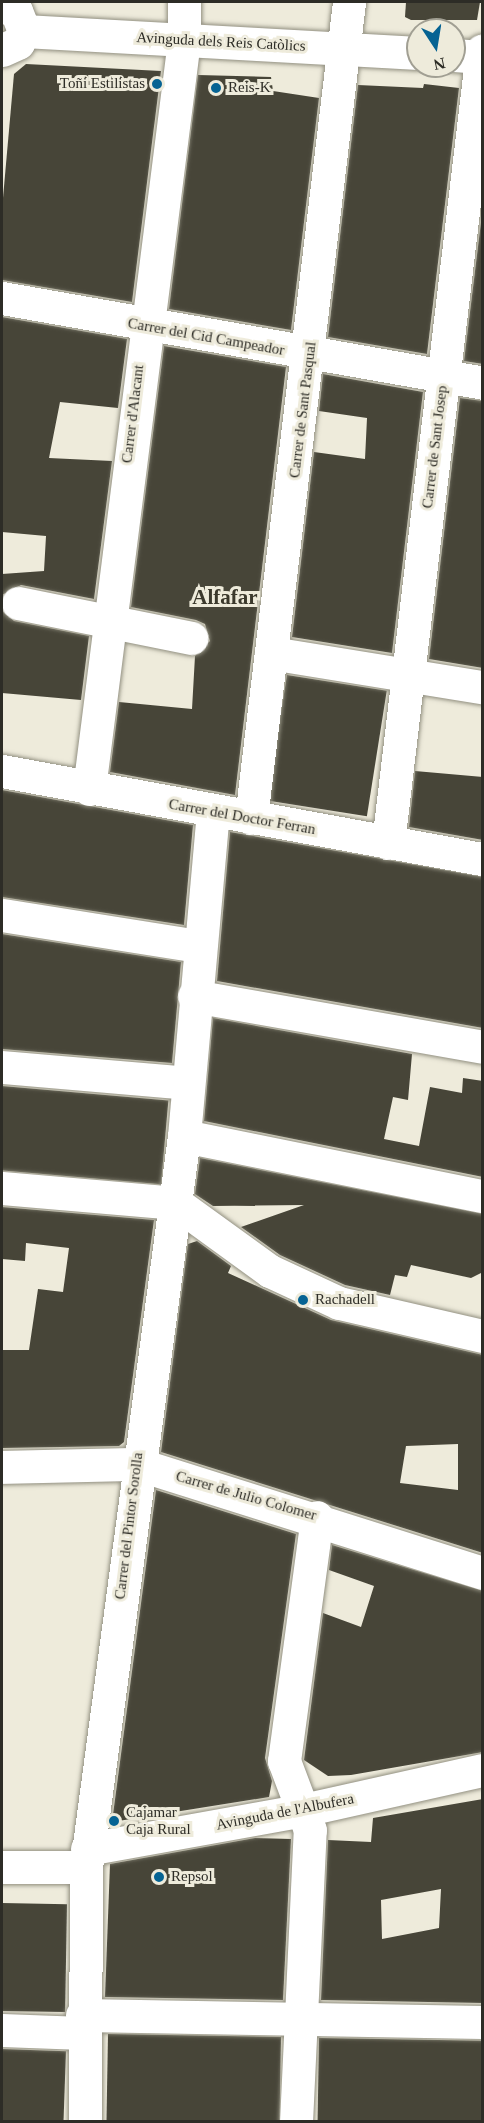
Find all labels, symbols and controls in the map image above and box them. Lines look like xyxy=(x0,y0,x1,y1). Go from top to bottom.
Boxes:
north arrow xyxy=(406,18,466,78)
street label: Avinguda dels Reis Catòlics xyxy=(136,29,306,55)
text: N xyxy=(432,55,447,74)
place label: Toñi Estilistas xyxy=(60,75,145,93)
marker: Toñi Estilistas xyxy=(150,77,164,91)
place label: Reis-K xyxy=(228,79,270,97)
marker: Reis-K xyxy=(209,81,223,95)
street label: Carrer del Cid Campeador xyxy=(126,314,286,360)
street label: Carrer de Sant Pasqual xyxy=(286,341,320,479)
street label: Carrer d'Alacant xyxy=(118,364,148,464)
street label: Carrer de Sant Josep xyxy=(419,385,451,509)
district label: Alfafar xyxy=(192,584,258,610)
street label: Carrer del Doctor Ferran xyxy=(167,795,317,839)
place label: Rachadell xyxy=(315,1291,375,1309)
marker: Rachadell xyxy=(296,1293,310,1307)
street label: Carrer del Pintor Sorolla xyxy=(111,1452,147,1600)
street label: Carrer de Julio Colomer xyxy=(174,1467,318,1525)
street label: Avinguda de l'Albufera xyxy=(215,1790,355,1834)
place label: Cajamar Caja Rural xyxy=(126,1803,191,1838)
marker: Cajamar Caja Rural xyxy=(107,1814,121,1828)
place label: Repsol xyxy=(171,1868,213,1886)
marker: Repsol xyxy=(152,1870,166,1884)

